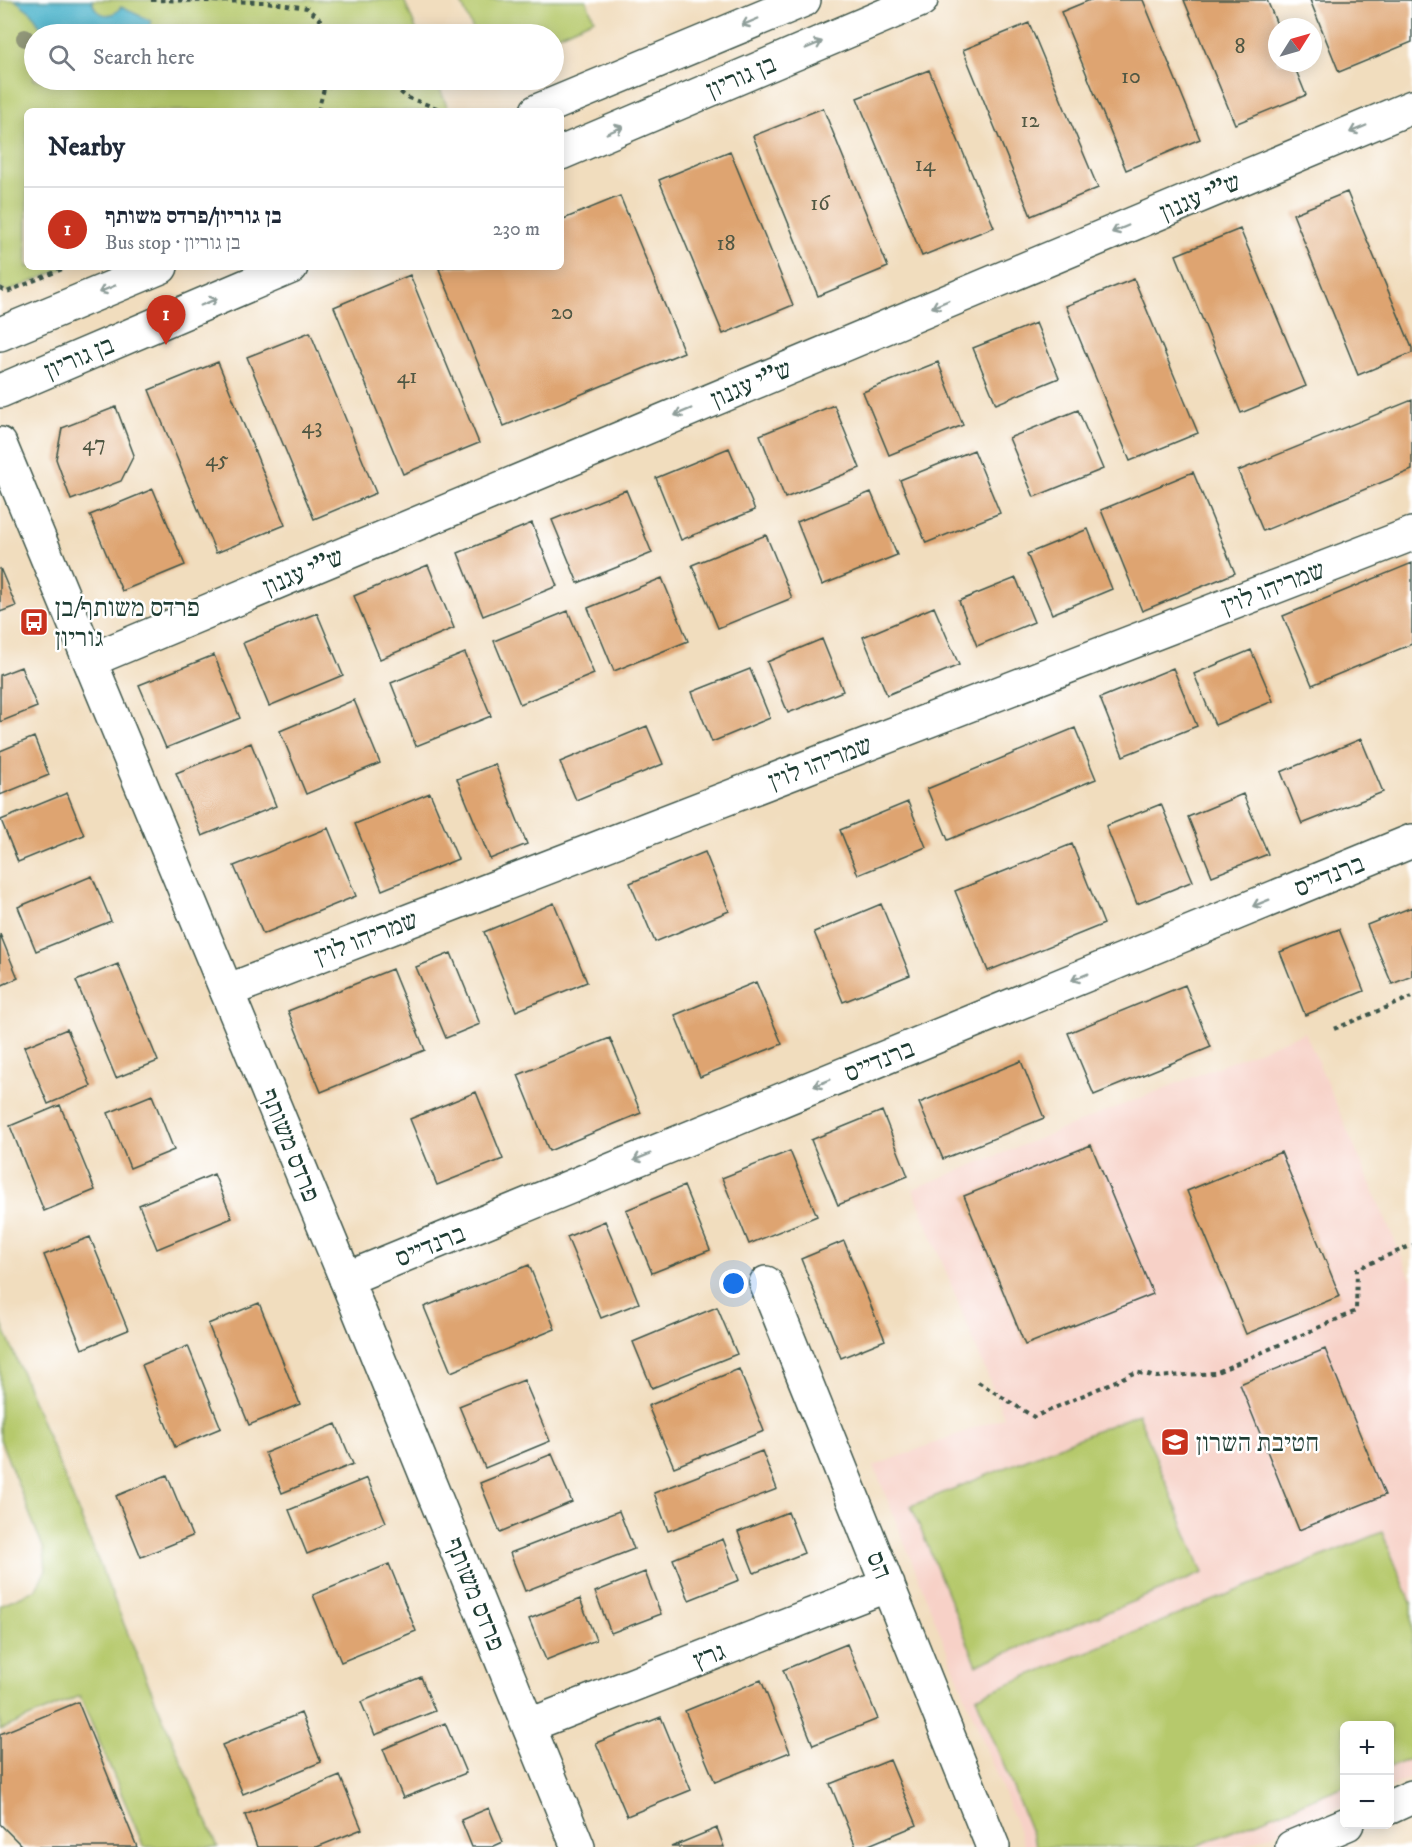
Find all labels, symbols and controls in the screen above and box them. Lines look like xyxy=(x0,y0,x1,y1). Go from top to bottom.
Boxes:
one-way arrow xyxy=(742,17,760,28)
north arrow xyxy=(1268,18,1322,72)
search box xyxy=(24,24,564,90)
house number: 8 xyxy=(1234,33,1246,60)
one-way arrow xyxy=(804,39,822,51)
icon: search xyxy=(45,41,78,74)
text: Search here xyxy=(93,44,195,71)
street label: בן גוריון xyxy=(702,48,781,107)
house number: 10 xyxy=(1121,63,1141,90)
house number: 12 xyxy=(1021,107,1040,134)
one-way arrow xyxy=(605,124,624,135)
one-way arrow xyxy=(1349,124,1368,135)
text: Nearby xyxy=(48,131,125,164)
house number: 14 xyxy=(915,151,937,178)
street label: ש''י עגנון xyxy=(1155,166,1246,229)
house number: 16 xyxy=(810,190,831,217)
text: בן גוריון/פרדס משותף xyxy=(105,203,282,230)
text: 1 xyxy=(64,217,71,242)
text: 230 m xyxy=(493,217,540,242)
one-way arrow xyxy=(1111,224,1130,235)
house number: 18 xyxy=(716,230,736,257)
text: Bus stop · בן גוריון xyxy=(105,231,240,256)
one-way arrow xyxy=(99,284,117,295)
pin: 1 xyxy=(146,296,186,345)
one-way arrow xyxy=(199,296,217,307)
house number: 20 xyxy=(551,299,573,326)
one-way arrow xyxy=(932,299,950,310)
street label: בן גוריון xyxy=(40,329,119,388)
street label: ש''י עגנון xyxy=(706,353,797,416)
house number: 41 xyxy=(397,363,417,390)
one-way arrow xyxy=(674,407,693,418)
house number: 43 xyxy=(302,413,322,440)
house number: 47 xyxy=(82,430,106,457)
house number: 45 xyxy=(205,446,229,473)
street label: ש''י עגנון xyxy=(258,541,349,604)
street label: שמריהו לוין xyxy=(1217,554,1330,623)
place label: פרדס משותף/בן גוריון xyxy=(55,592,200,655)
bus stop icon: פרדס משותף/בן גוריון xyxy=(18,606,50,638)
street label: שמריהו לוין xyxy=(764,729,877,798)
street label: ברנדייס xyxy=(1290,847,1369,905)
one-way arrow xyxy=(1252,898,1271,909)
street label: שמריהו לוין xyxy=(310,904,423,973)
one-way arrow xyxy=(1072,972,1090,983)
street label: ברנדייס xyxy=(840,1032,919,1090)
one-way arrow xyxy=(814,1078,832,1089)
street label: פרדס משותף xyxy=(252,1084,327,1207)
one-way arrow xyxy=(633,1152,652,1163)
street label: ברנדייס xyxy=(391,1217,470,1275)
your location xyxy=(719,1269,748,1298)
school or university icon: חטיבת השרון xyxy=(1159,1426,1191,1458)
place label: חטיבת השרון xyxy=(1196,1427,1319,1460)
street label: פרדס משותף xyxy=(437,1533,512,1656)
street label: הס xyxy=(858,1547,899,1584)
street label: גרץ xyxy=(689,1635,730,1678)
map controls xyxy=(1340,1721,1394,1829)
button: + xyxy=(1340,1721,1394,1775)
button: − xyxy=(1340,1775,1394,1829)

